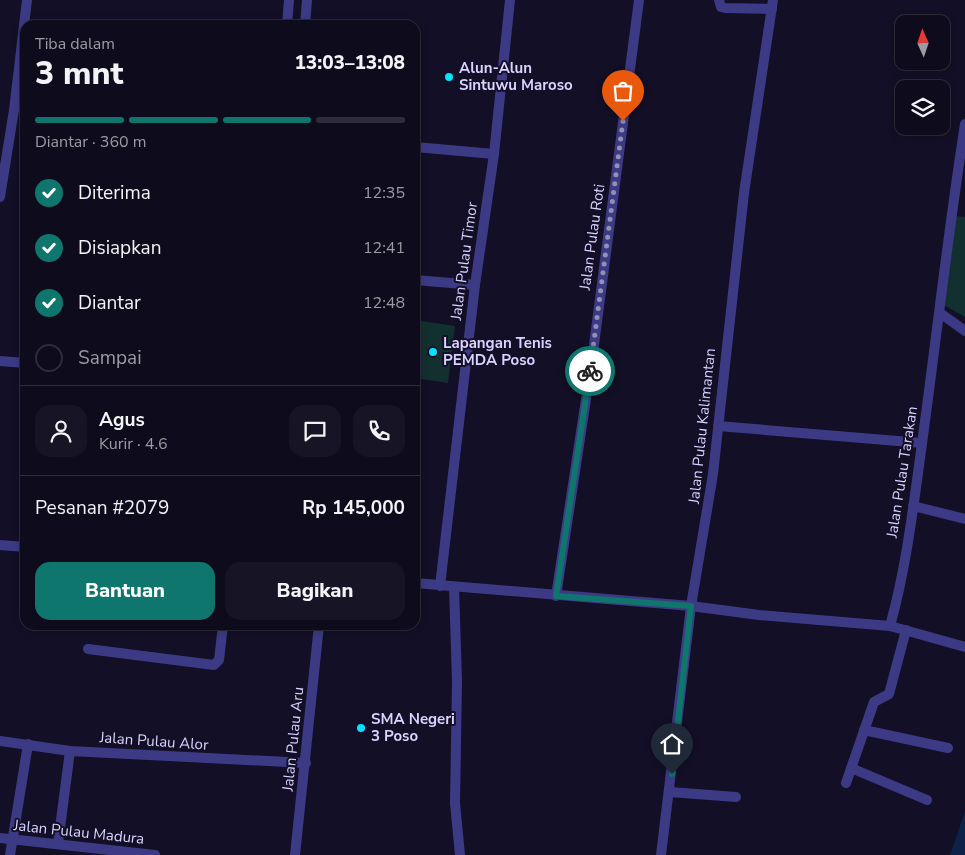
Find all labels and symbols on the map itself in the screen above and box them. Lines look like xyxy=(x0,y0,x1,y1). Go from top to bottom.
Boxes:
north arrow xyxy=(895,15,950,70)
place label: Alun-Alun Sintuwu Maroso xyxy=(459,58,573,95)
pin xyxy=(602,70,644,121)
marker: Alun-Alun Sintuwu Maroso xyxy=(443,71,455,83)
street label: Jalan Pulau Roti xyxy=(575,183,609,292)
street label: Jalan Pulau Timor xyxy=(446,200,482,322)
place label: Lapangan Tenis PEMDA Poso xyxy=(443,333,552,370)
marker: Lapangan Tenis PEMDA Poso xyxy=(427,346,439,358)
courier xyxy=(565,346,615,396)
street label: Jalan Pulau Kalimantan xyxy=(684,347,720,506)
street label: Jalan Pulau Tarakan xyxy=(882,405,922,540)
street label: Jalan Pulau Aru xyxy=(277,686,308,793)
place label: SMA Negeri 3 Poso xyxy=(371,709,455,746)
marker: SMA Negeri 3 Poso xyxy=(355,722,367,734)
pin xyxy=(651,723,693,774)
street label: Jalan Pulau Alor xyxy=(98,727,210,755)
street label: Jalan Pulau Madura xyxy=(12,815,145,849)

